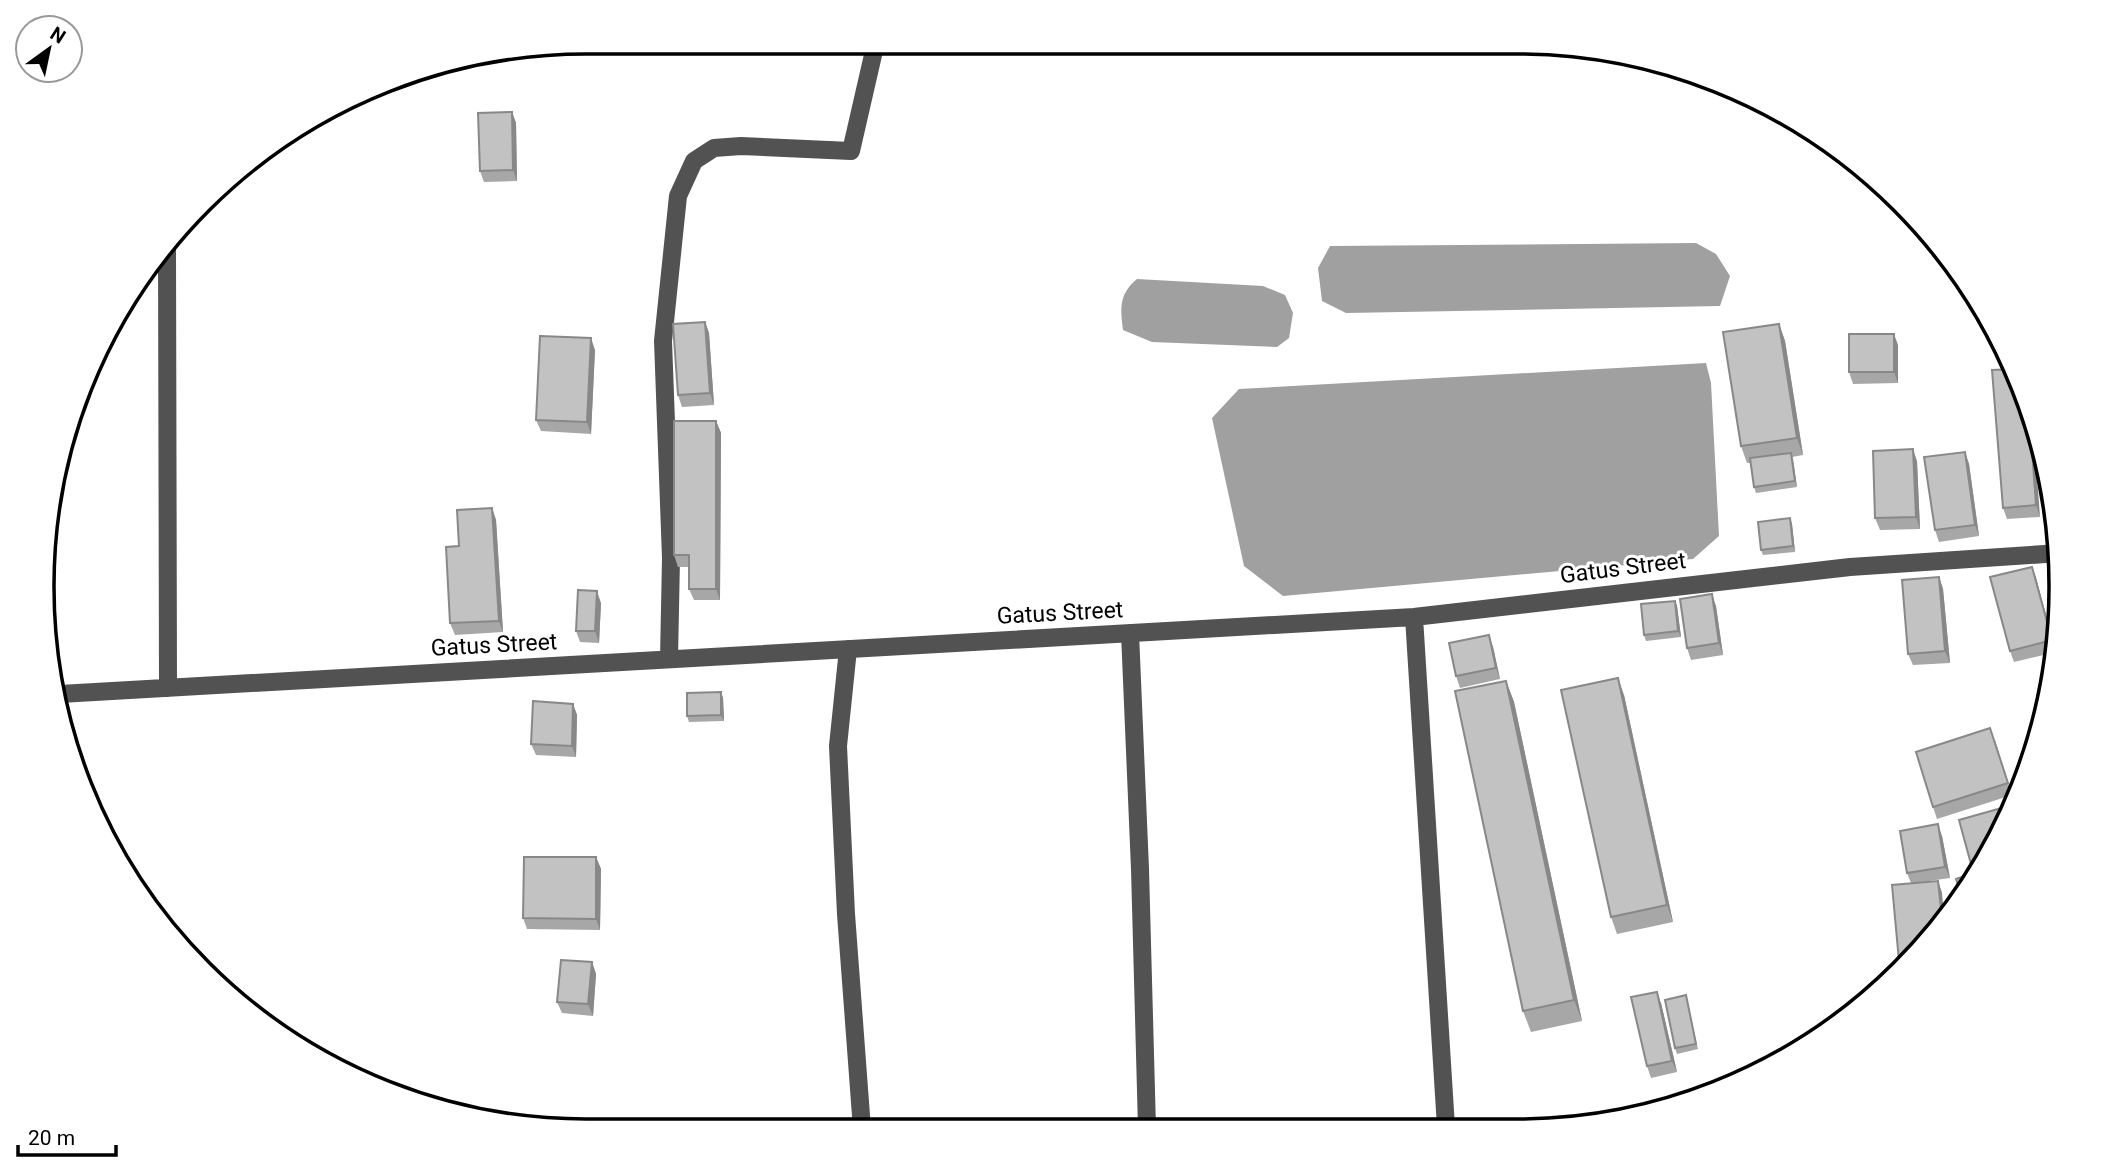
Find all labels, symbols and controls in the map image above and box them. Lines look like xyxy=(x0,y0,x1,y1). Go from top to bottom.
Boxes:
north arrow xyxy=(14,14,84,84)
text: N xyxy=(46,22,70,48)
street label: Gatus Street xyxy=(1559,547,1687,589)
street label: Gatus Street xyxy=(996,596,1124,630)
street label: Gatus Street xyxy=(430,628,558,662)
scale bar xyxy=(18,1114,116,1158)
text: 20 m xyxy=(28,1126,75,1150)

